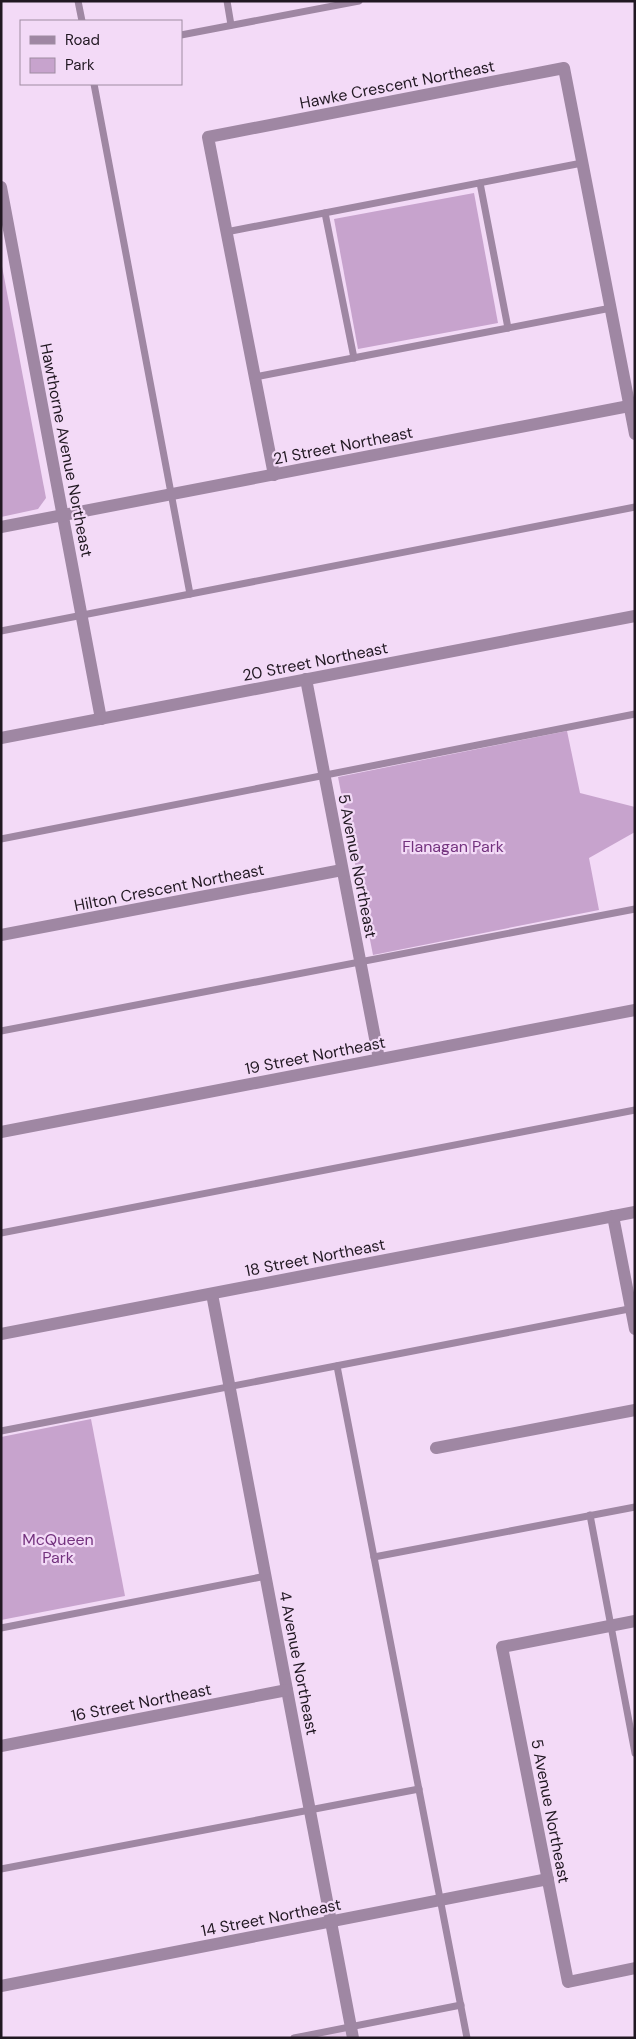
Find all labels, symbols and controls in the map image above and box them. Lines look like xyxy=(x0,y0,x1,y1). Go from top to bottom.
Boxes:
legend xyxy=(20,20,182,85)
text: Road xyxy=(65,30,100,50)
text: Park xyxy=(65,55,95,75)
street label: Hawke Crescent Northeast xyxy=(298,55,496,114)
street label: Hawthorne Avenue Northeast xyxy=(35,341,98,559)
street label: 21 Street Northeast xyxy=(272,422,415,469)
street label: 20 Street Northeast xyxy=(241,637,390,686)
street label: 5 Avenue Northeast xyxy=(333,792,382,940)
park label: Flanagan Park xyxy=(402,836,504,857)
street label: Hilton Crescent Northeast xyxy=(72,859,266,916)
street label: 19 Street Northeast xyxy=(243,1032,387,1079)
street label: 18 Street Northeast xyxy=(243,1234,387,1281)
park label: McQueen Park xyxy=(22,1529,94,1568)
street label: 4 Avenue Northeast xyxy=(274,1589,323,1737)
street label: 16 Street Northeast xyxy=(69,1679,213,1726)
street label: 5 Avenue Northeast xyxy=(526,1737,575,1885)
street label: 14 Street Northeast xyxy=(199,1894,343,1941)

